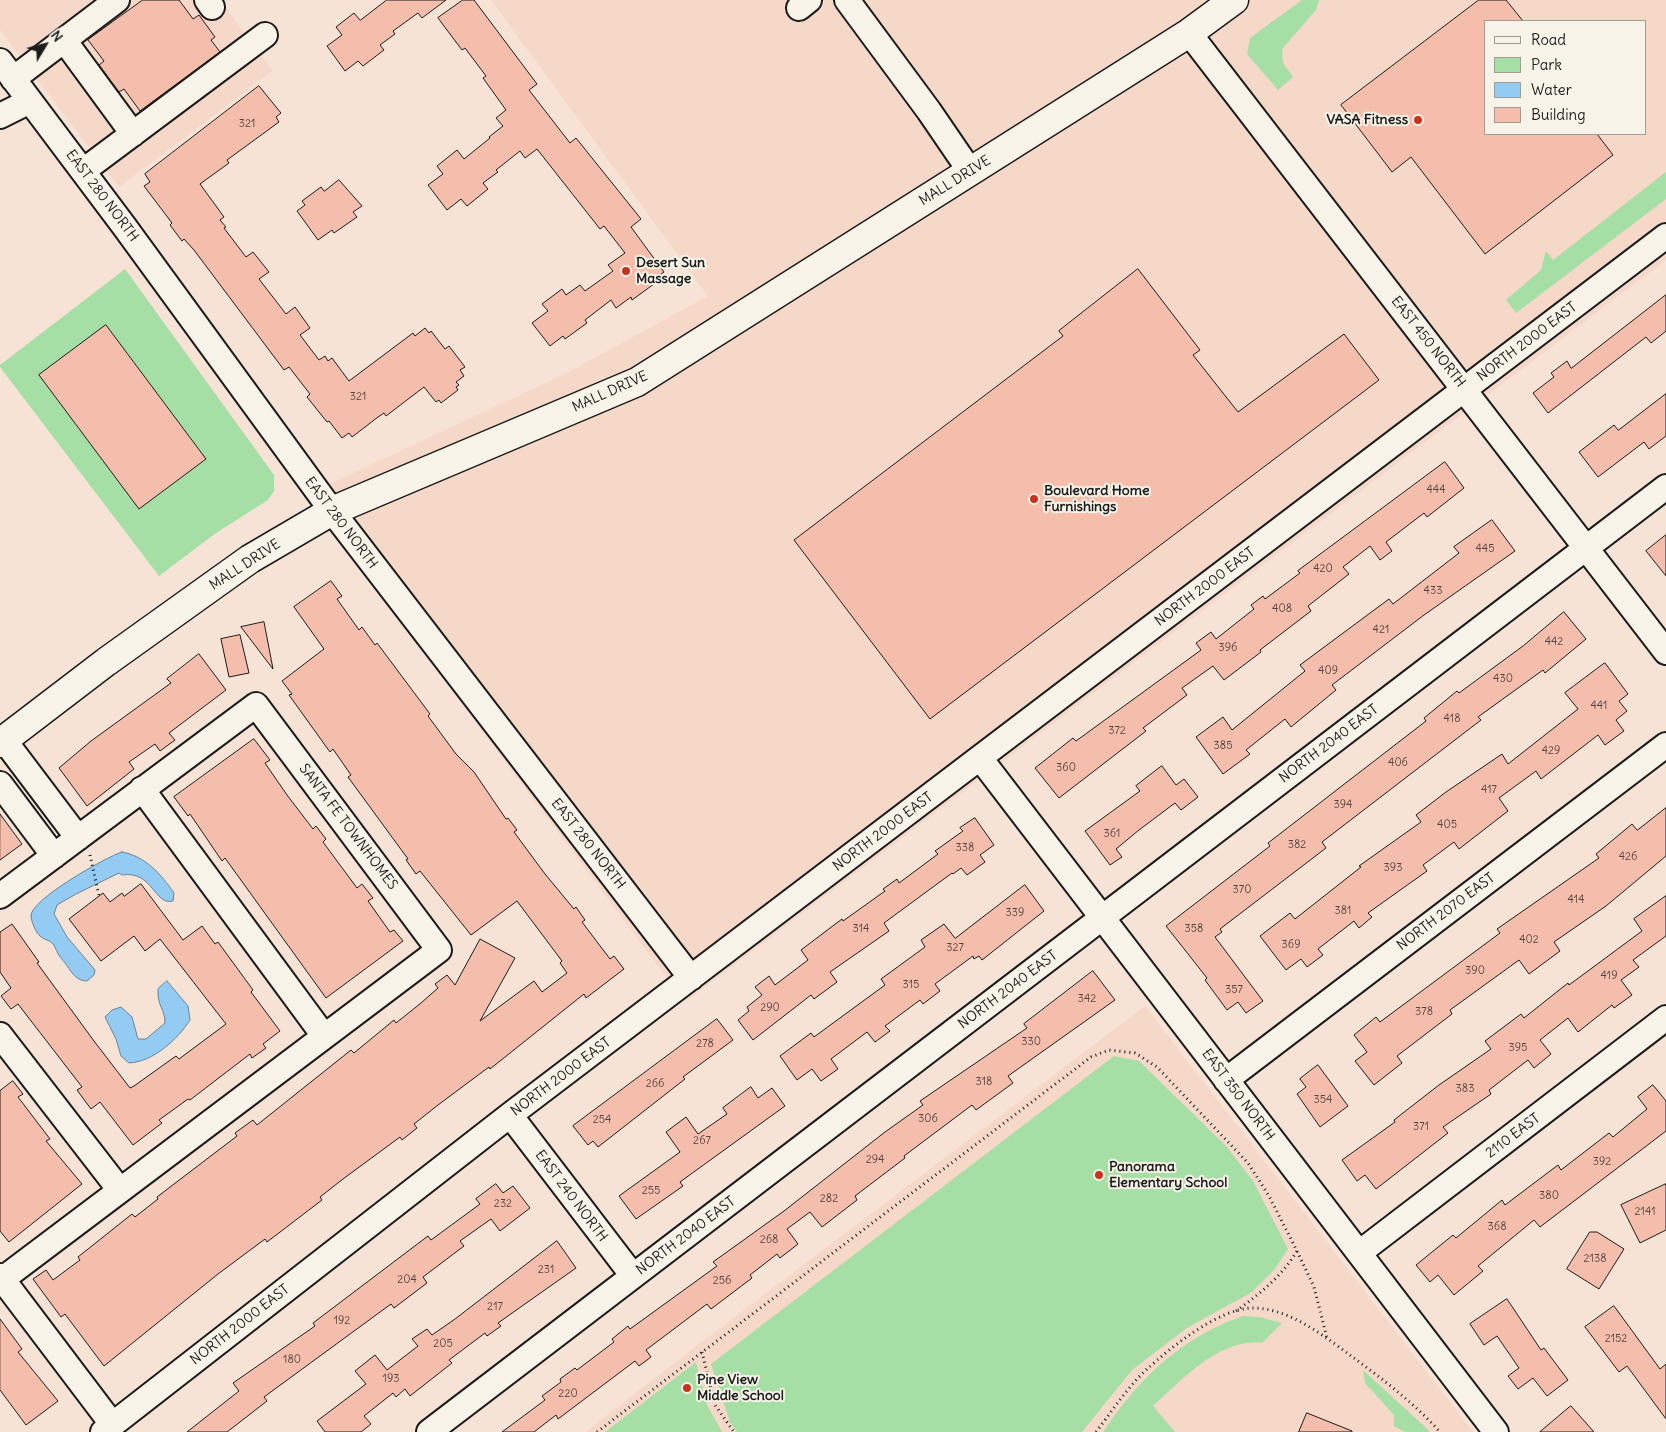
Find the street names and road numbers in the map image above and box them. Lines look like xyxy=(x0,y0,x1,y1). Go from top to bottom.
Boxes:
street label: EAST 280 NORTH xyxy=(62,147,142,245)
street label: MALL DRIVE xyxy=(916,152,994,210)
street label: EAST 450 NORTH xyxy=(1387,293,1469,391)
street label: NORTH 2000 EAST xyxy=(1474,299,1580,385)
street label: MALL DRIVE xyxy=(570,368,650,416)
street label: EAST 280 NORTH xyxy=(301,474,381,572)
street label: MALL DRIVE xyxy=(207,536,283,594)
street label: NORTH 2000 EAST xyxy=(1152,544,1258,630)
street label: NORTH 2040 EAST xyxy=(1276,701,1382,787)
street label: SANTA FE TOWNHOMES xyxy=(295,761,401,893)
street label: NORTH 2000 EAST xyxy=(830,789,936,875)
street label: EAST 280 NORTH xyxy=(547,795,629,893)
street label: NORTH 2070 EAST xyxy=(1394,870,1498,954)
street label: NORTH 2040 EAST xyxy=(955,947,1061,1033)
street label: NORTH 2000 EAST xyxy=(508,1034,614,1120)
street label: EAST 350 NORTH xyxy=(1198,1046,1278,1144)
street label: 2110 EAST xyxy=(1483,1110,1543,1162)
street label: EAST 240 NORTH xyxy=(531,1147,611,1245)
street label: NORTH 2040 EAST xyxy=(633,1193,739,1279)
street label: NORTH 2000 EAST xyxy=(187,1281,293,1369)

